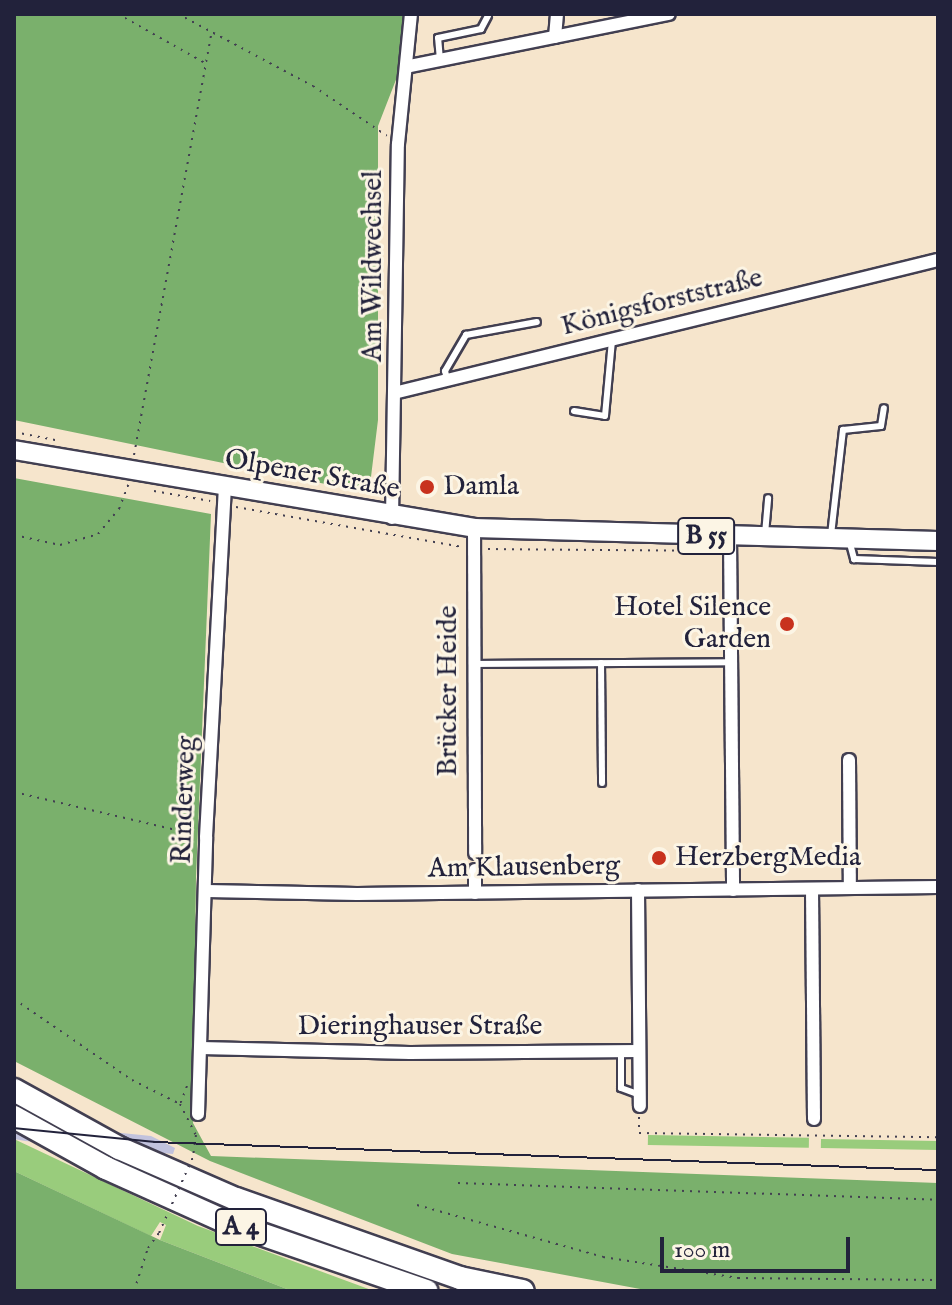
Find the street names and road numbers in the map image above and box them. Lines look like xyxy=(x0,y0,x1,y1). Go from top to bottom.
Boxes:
street label: Am Wildwechsel xyxy=(357,170,391,362)
street label: Königsforststraße xyxy=(558,262,766,344)
street label: Olpener Straße xyxy=(222,443,402,507)
road number: B 55 xyxy=(676,514,736,558)
street label: Brücker Heide xyxy=(432,605,466,777)
street label: Rinderweg xyxy=(166,735,204,865)
street label: Am Klausenberg xyxy=(428,850,620,886)
street label: Dieringhauser Straße xyxy=(298,1010,542,1044)
road number: A 4 xyxy=(215,1205,267,1249)

